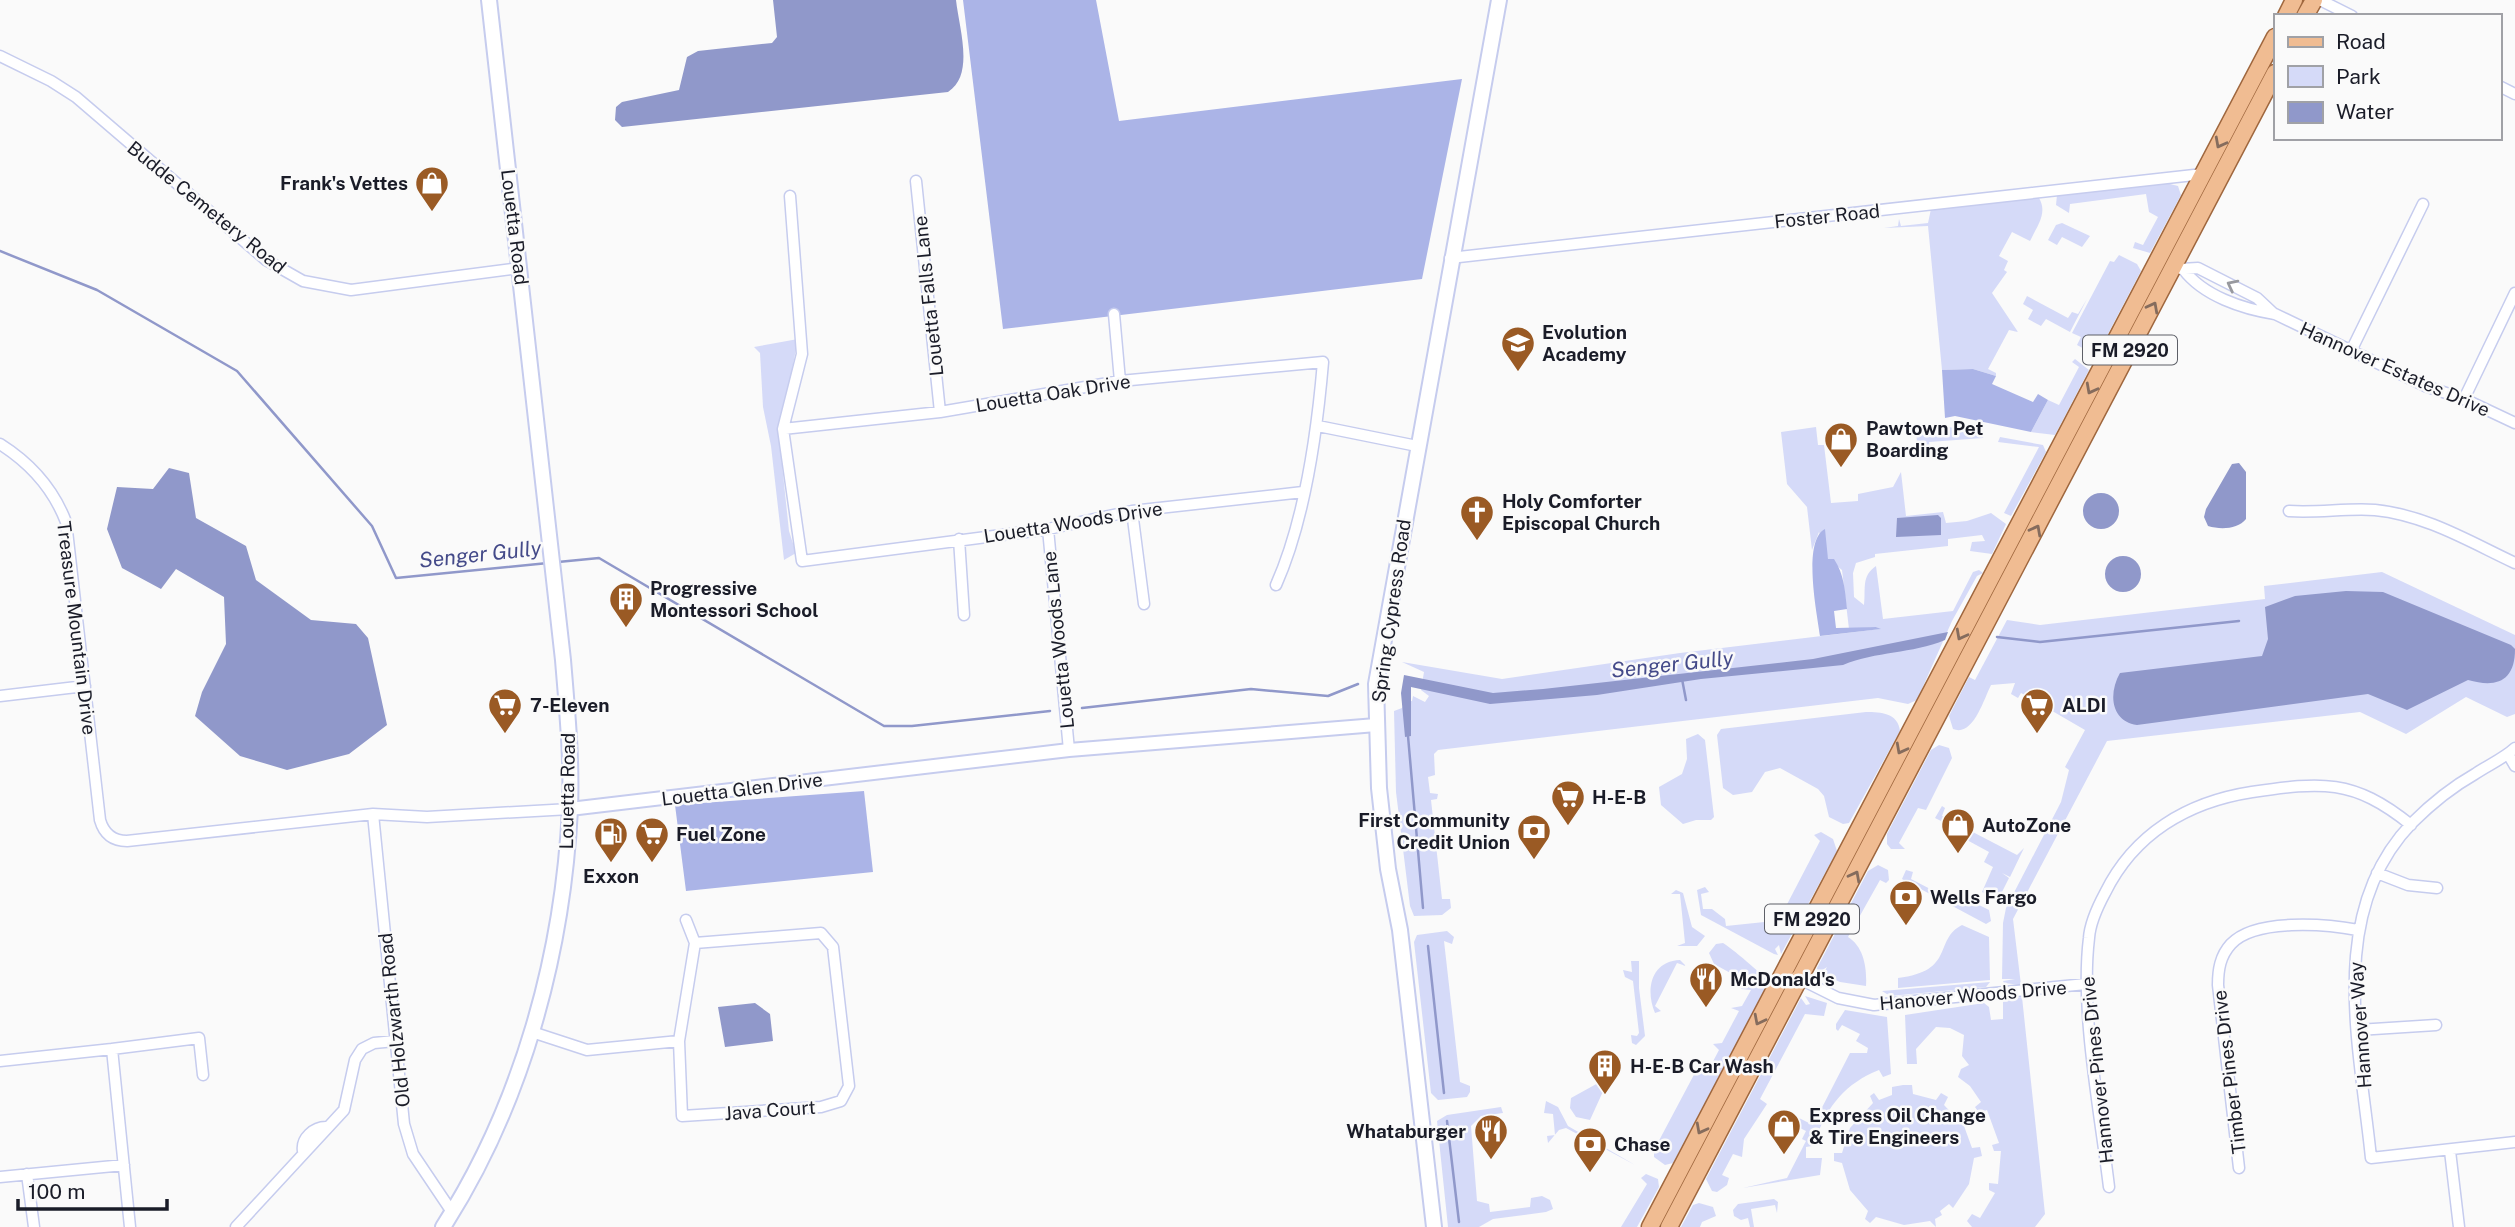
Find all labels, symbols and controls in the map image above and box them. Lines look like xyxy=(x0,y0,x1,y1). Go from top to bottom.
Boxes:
legend xyxy=(2274,14,2501,140)
text: Road xyxy=(2336,29,2386,54)
text: Park xyxy=(2336,64,2381,89)
text: Water xyxy=(2336,99,2394,124)
one-way arrow xyxy=(2215,135,2228,148)
street label: Budde Cemetery Road xyxy=(123,136,291,278)
shop icon: Frank's Vettes xyxy=(413,164,451,213)
street label: Louetta Road xyxy=(497,168,533,286)
place label: Frank's Vettes xyxy=(280,172,408,194)
street label: Foster Road xyxy=(1773,200,1881,232)
street label: Louetta Falls Lane xyxy=(909,215,947,377)
one-way arrow xyxy=(2227,280,2239,294)
one-way arrow xyxy=(2145,301,2158,314)
street label: Hannover Estates Drive xyxy=(2297,317,2493,421)
place label: Evolution Academy xyxy=(1542,321,1627,365)
school or university icon: Evolution Academy xyxy=(1499,324,1537,373)
road number: FM 2920 xyxy=(2083,336,2177,364)
street label: Louetta Oak Drive xyxy=(974,370,1132,416)
one-way arrow xyxy=(2085,382,2099,394)
place label: Pawtown Pet Boarding xyxy=(1866,417,1983,461)
shop icon: Pawtown Pet Boarding xyxy=(1822,420,1860,469)
place label: Holy Comforter Episcopal Church xyxy=(1502,490,1660,534)
church icon: Holy Comforter Episcopal Church xyxy=(1458,493,1496,542)
street label: Louetta Woods Drive xyxy=(982,497,1164,547)
street label: Spring Cypress Road xyxy=(1367,518,1415,704)
street label: Treasure Mountain Drive xyxy=(53,520,101,736)
one-way arrow xyxy=(2028,525,2041,537)
water label: Senger Gully xyxy=(418,535,543,573)
street label: Louetta Woods Lane xyxy=(1038,550,1078,730)
place label: Progressive Montessori School xyxy=(650,577,818,621)
building icon: Progressive Montessori School xyxy=(607,580,645,629)
one-way arrow xyxy=(1956,628,1969,641)
water label: Senger Gully xyxy=(1610,645,1735,683)
supermarket icon: 7-Eleven xyxy=(486,686,524,735)
supermarket icon: ALDI xyxy=(2018,686,2056,735)
place label: 7-Eleven xyxy=(530,694,609,716)
place label: ALDI xyxy=(2062,694,2106,716)
street label: Louetta Road xyxy=(555,733,579,849)
one-way arrow xyxy=(1896,742,1910,754)
street label: Louetta Glen Drive xyxy=(660,768,824,810)
supermarket icon: H-E-B xyxy=(1549,778,1587,827)
place label: H-E-B xyxy=(1592,786,1646,808)
shop icon: AutoZone xyxy=(1939,806,1977,855)
place label: First Community Credit Union xyxy=(1358,809,1510,853)
bank icon: First Community Credit Union xyxy=(1515,812,1553,861)
place label: AutoZone xyxy=(1982,814,2071,836)
fuel station icon: Exxon xyxy=(592,815,630,864)
supermarket icon: Fuel Zone xyxy=(633,815,671,864)
place label: Fuel Zone xyxy=(676,823,766,845)
place label: Exxon xyxy=(583,865,639,887)
one-way arrow xyxy=(1847,871,1860,883)
bank icon: Wells Fargo xyxy=(1887,878,1925,927)
place label: Wells Fargo xyxy=(1930,886,2037,908)
road number: FM 2920 xyxy=(1765,904,1859,934)
street label: Old Holzwarth Road xyxy=(374,932,414,1108)
restaurant icon: McDonald's xyxy=(1687,960,1725,1009)
street label: Hannover Way xyxy=(2345,961,2375,1089)
place label: McDonald's xyxy=(1730,968,1835,990)
street label: Hannover Pines Drive xyxy=(2076,975,2118,1165)
street label: Hanover Woods Drive xyxy=(1878,976,2068,1014)
street label: Timber Pines Drive xyxy=(2208,989,2250,1155)
one-way arrow xyxy=(1753,1013,1767,1025)
building icon: H-E-B Car Wash xyxy=(1586,1047,1624,1096)
place label: H-E-B Car Wash xyxy=(1630,1055,1774,1077)
street label: Java Court xyxy=(724,1096,816,1124)
place label: Express Oil Change & Tire Engineers xyxy=(1809,1104,1986,1148)
shop icon: Express Oil Change & Tire Engineers xyxy=(1765,1107,1803,1156)
restaurant icon: Whataburger xyxy=(1472,1112,1510,1161)
place label: Whataburger xyxy=(1346,1120,1466,1142)
one-way arrow xyxy=(1696,1122,1710,1134)
bank icon: Chase xyxy=(1571,1125,1609,1174)
place label: Chase xyxy=(1614,1133,1671,1155)
scale bar xyxy=(18,1168,166,1212)
text: 100 m xyxy=(28,1179,85,1204)

